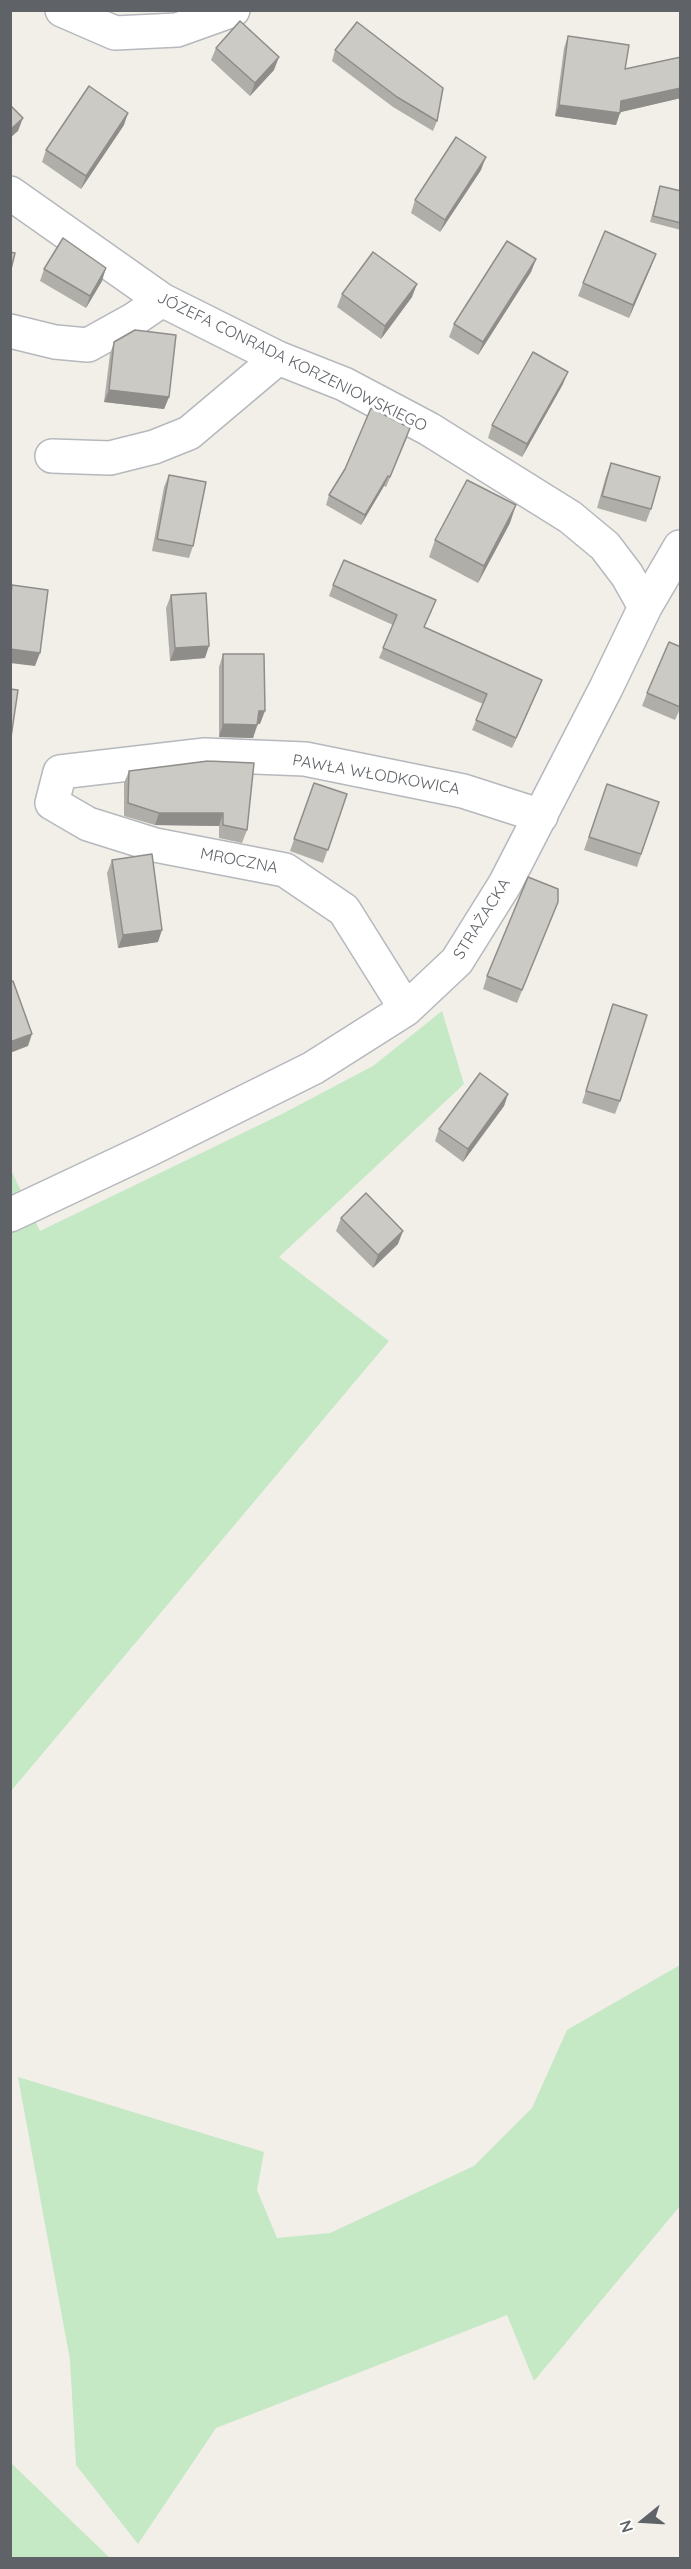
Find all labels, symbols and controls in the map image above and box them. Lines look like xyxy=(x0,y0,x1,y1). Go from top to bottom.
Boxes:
street label: JÓZEFA CONRADA KORZENIOWSKIEGO xyxy=(154,288,430,436)
street label: PAWŁA WŁODKOWICA xyxy=(291,751,461,799)
street label: MROCZNA xyxy=(198,844,280,878)
street label: STRAŻACKA xyxy=(450,875,514,963)
north arrow xyxy=(613,2491,673,2551)
text: N xyxy=(615,2518,637,2535)

